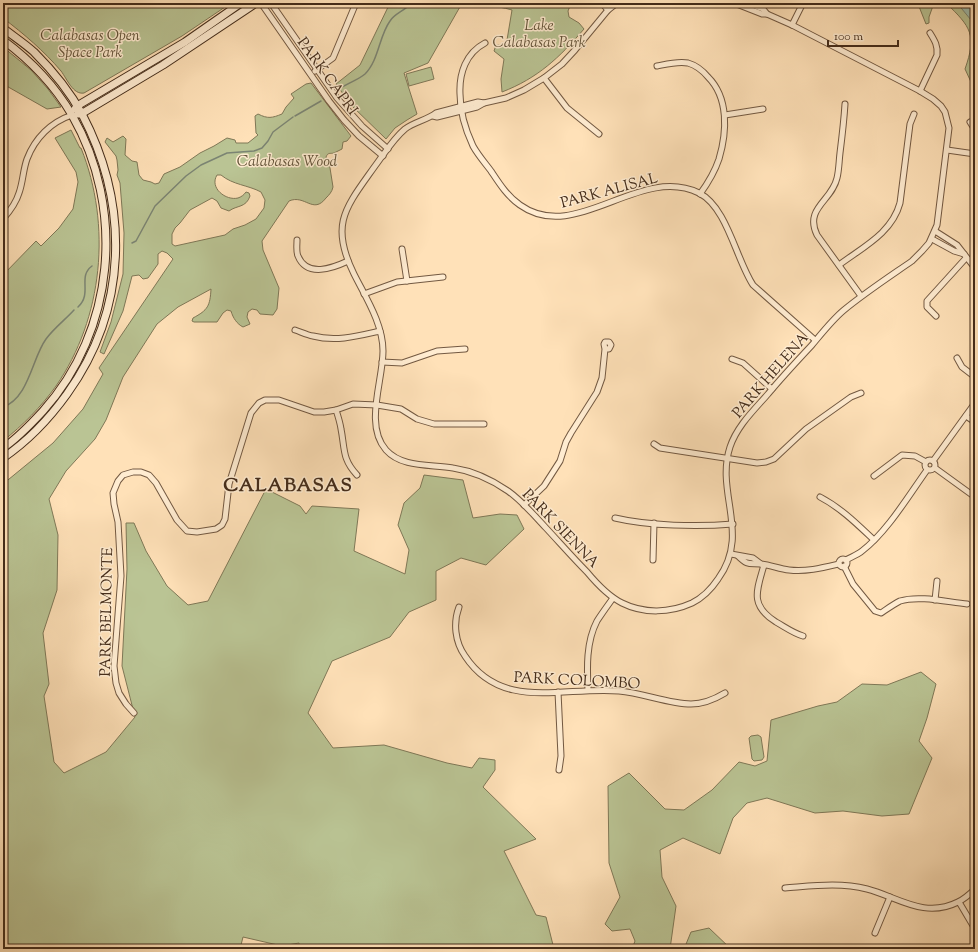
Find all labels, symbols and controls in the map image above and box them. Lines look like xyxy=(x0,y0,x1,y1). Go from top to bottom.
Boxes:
park label: Lake Calabasas Park xyxy=(492,16,586,54)
scale bar xyxy=(828,22,898,48)
park label: Calabasas Open Space Park xyxy=(40,26,140,64)
text: 100 m xyxy=(834,28,863,46)
street label: PARK CAPRI xyxy=(291,34,362,120)
park label: Calabasas Wood xyxy=(237,152,338,173)
street label: PARK ALISAL xyxy=(558,168,660,215)
street label: PARK HELENA xyxy=(728,329,814,423)
district label: CALABASAS xyxy=(223,473,353,500)
street label: PARK SIENNA xyxy=(517,485,603,573)
street label: PARK BELMONTE xyxy=(96,547,119,677)
street label: PARK COLOMBO xyxy=(513,668,641,695)

